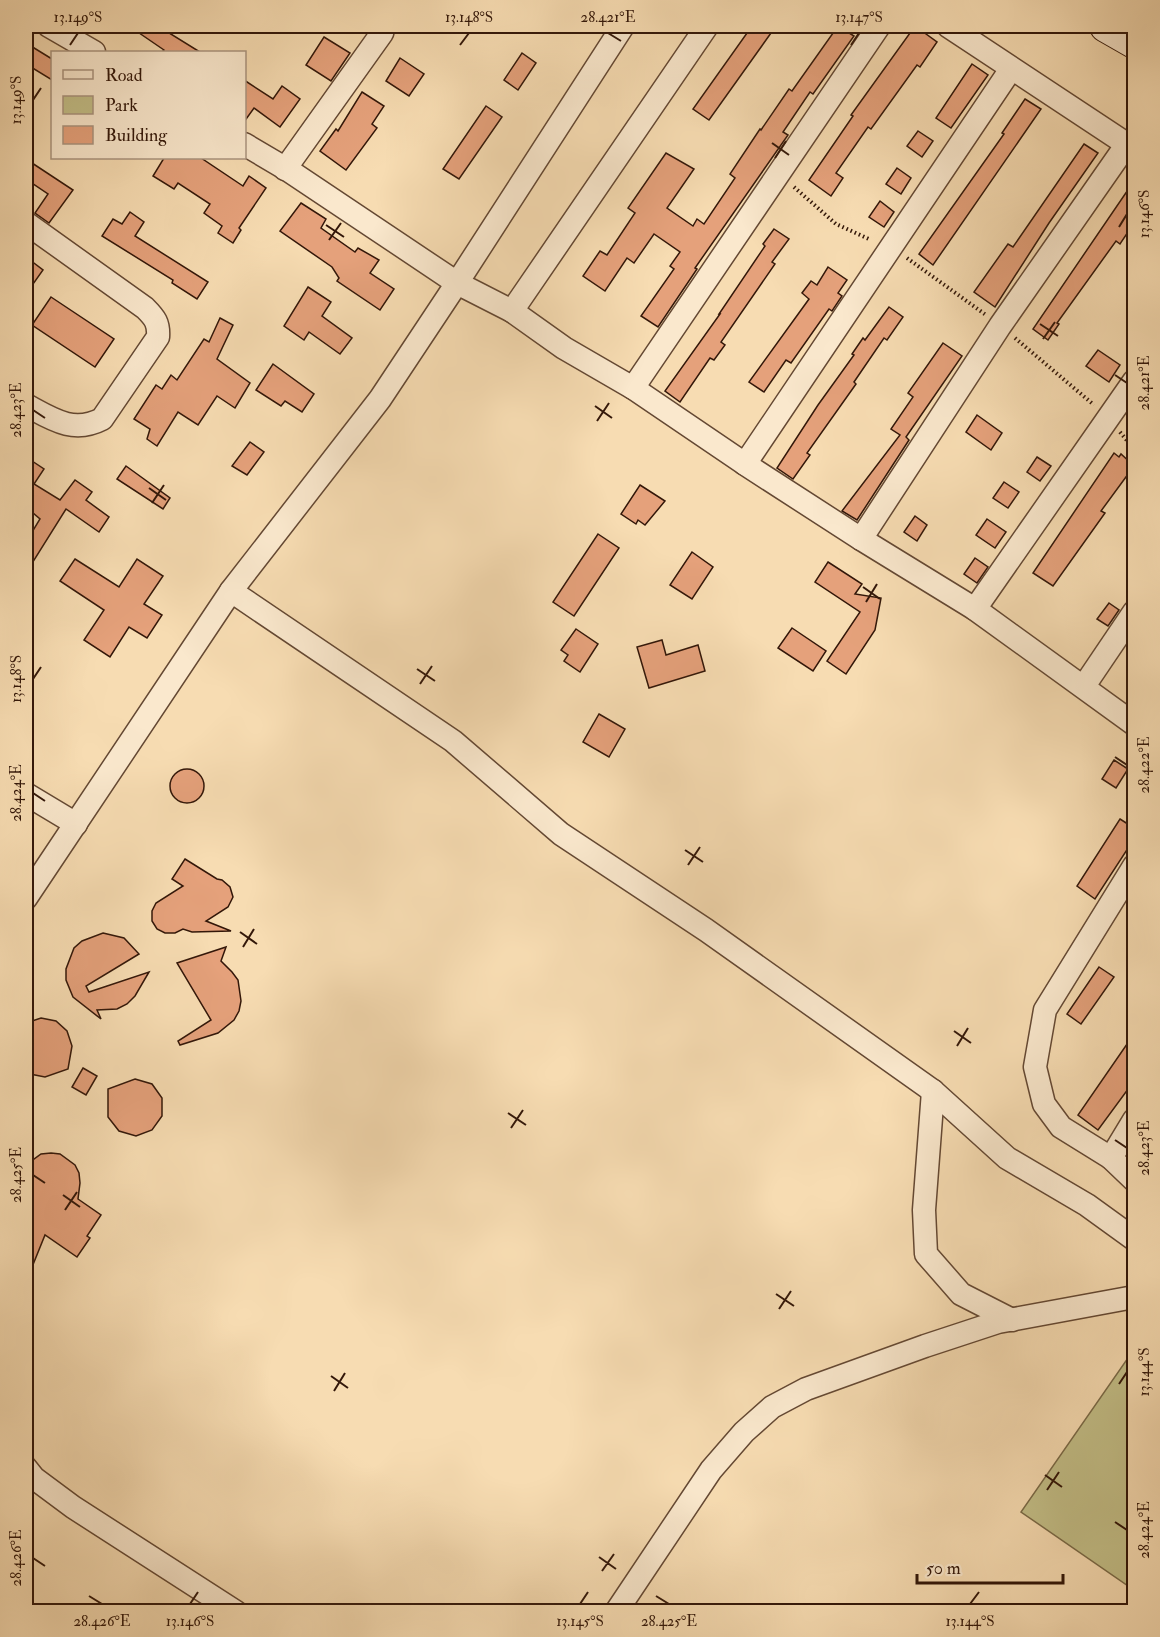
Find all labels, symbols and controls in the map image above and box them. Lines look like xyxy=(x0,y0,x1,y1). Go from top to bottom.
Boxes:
text: 13.149°S xyxy=(54,8,102,27)
text: 13.148°S xyxy=(445,8,493,27)
text: 28.421°E xyxy=(581,8,636,27)
text: 13.147°S xyxy=(835,8,883,27)
legend xyxy=(51,51,246,159)
text: Road xyxy=(105,64,143,87)
text: 13.149°S xyxy=(7,76,26,124)
text: Park xyxy=(105,94,138,117)
text: Building xyxy=(105,124,168,147)
text: 13.146°S xyxy=(1135,190,1154,238)
text: 28.421°E xyxy=(1135,355,1154,410)
text: 28.423°E xyxy=(7,382,26,438)
text: 13.148°S xyxy=(7,655,26,703)
text: 28.422°E xyxy=(1135,736,1154,794)
text: 28.424°E xyxy=(7,764,26,822)
text: 28.423°E xyxy=(1135,1120,1154,1176)
text: 28.425°E xyxy=(7,1147,26,1203)
text: 13.144°S xyxy=(1135,1347,1154,1397)
text: 28.424°E xyxy=(1135,1501,1154,1559)
text: 28.426°E xyxy=(7,1529,26,1587)
scale bar xyxy=(917,1547,1062,1585)
text: 50 m xyxy=(926,1557,961,1580)
text: 28.426°E xyxy=(73,1612,131,1631)
text: 13.146°S xyxy=(166,1612,214,1631)
text: 13.145°S xyxy=(556,1612,604,1631)
text: 28.425°E xyxy=(641,1612,697,1631)
text: 13.144°S xyxy=(945,1612,995,1631)

